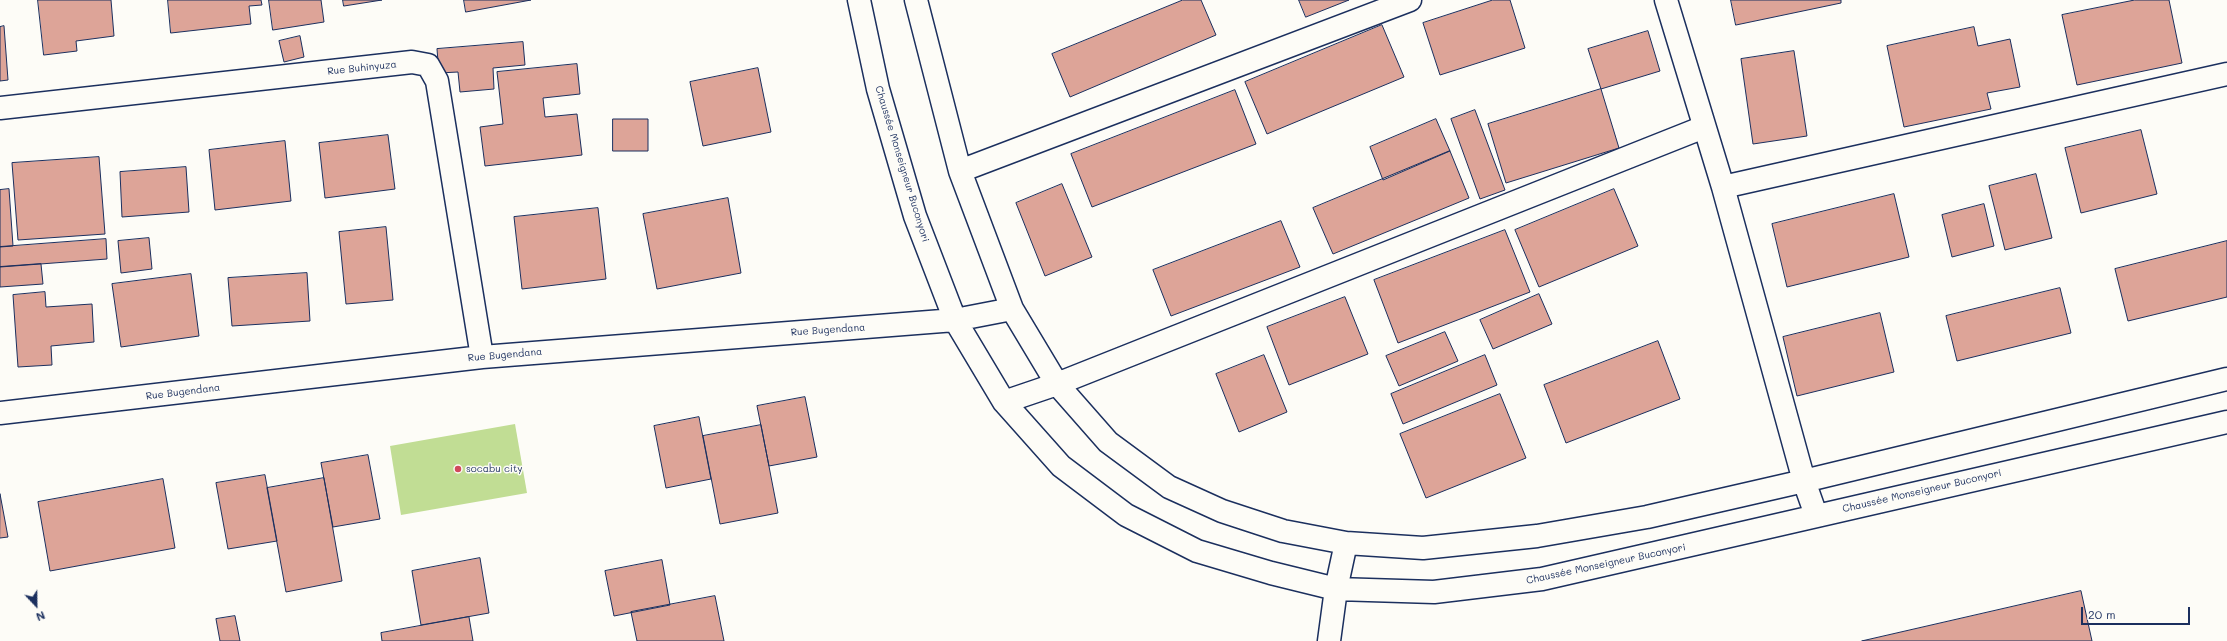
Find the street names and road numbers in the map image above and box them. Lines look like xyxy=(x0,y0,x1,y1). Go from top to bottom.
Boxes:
street label: Rue Buhinyuza xyxy=(327,58,397,78)
street label: Chaussée Monseigneur Buconyori xyxy=(872,84,932,244)
street label: Rue Bugendana xyxy=(790,321,866,339)
street label: Rue Bugendana xyxy=(467,346,543,364)
street label: Rue Bugendana xyxy=(145,381,221,403)
street label: Chaussée Monseigneur Buconyori xyxy=(1841,467,2003,515)
street label: Chaussée Monseigneur Buconyori xyxy=(1525,541,1687,587)

